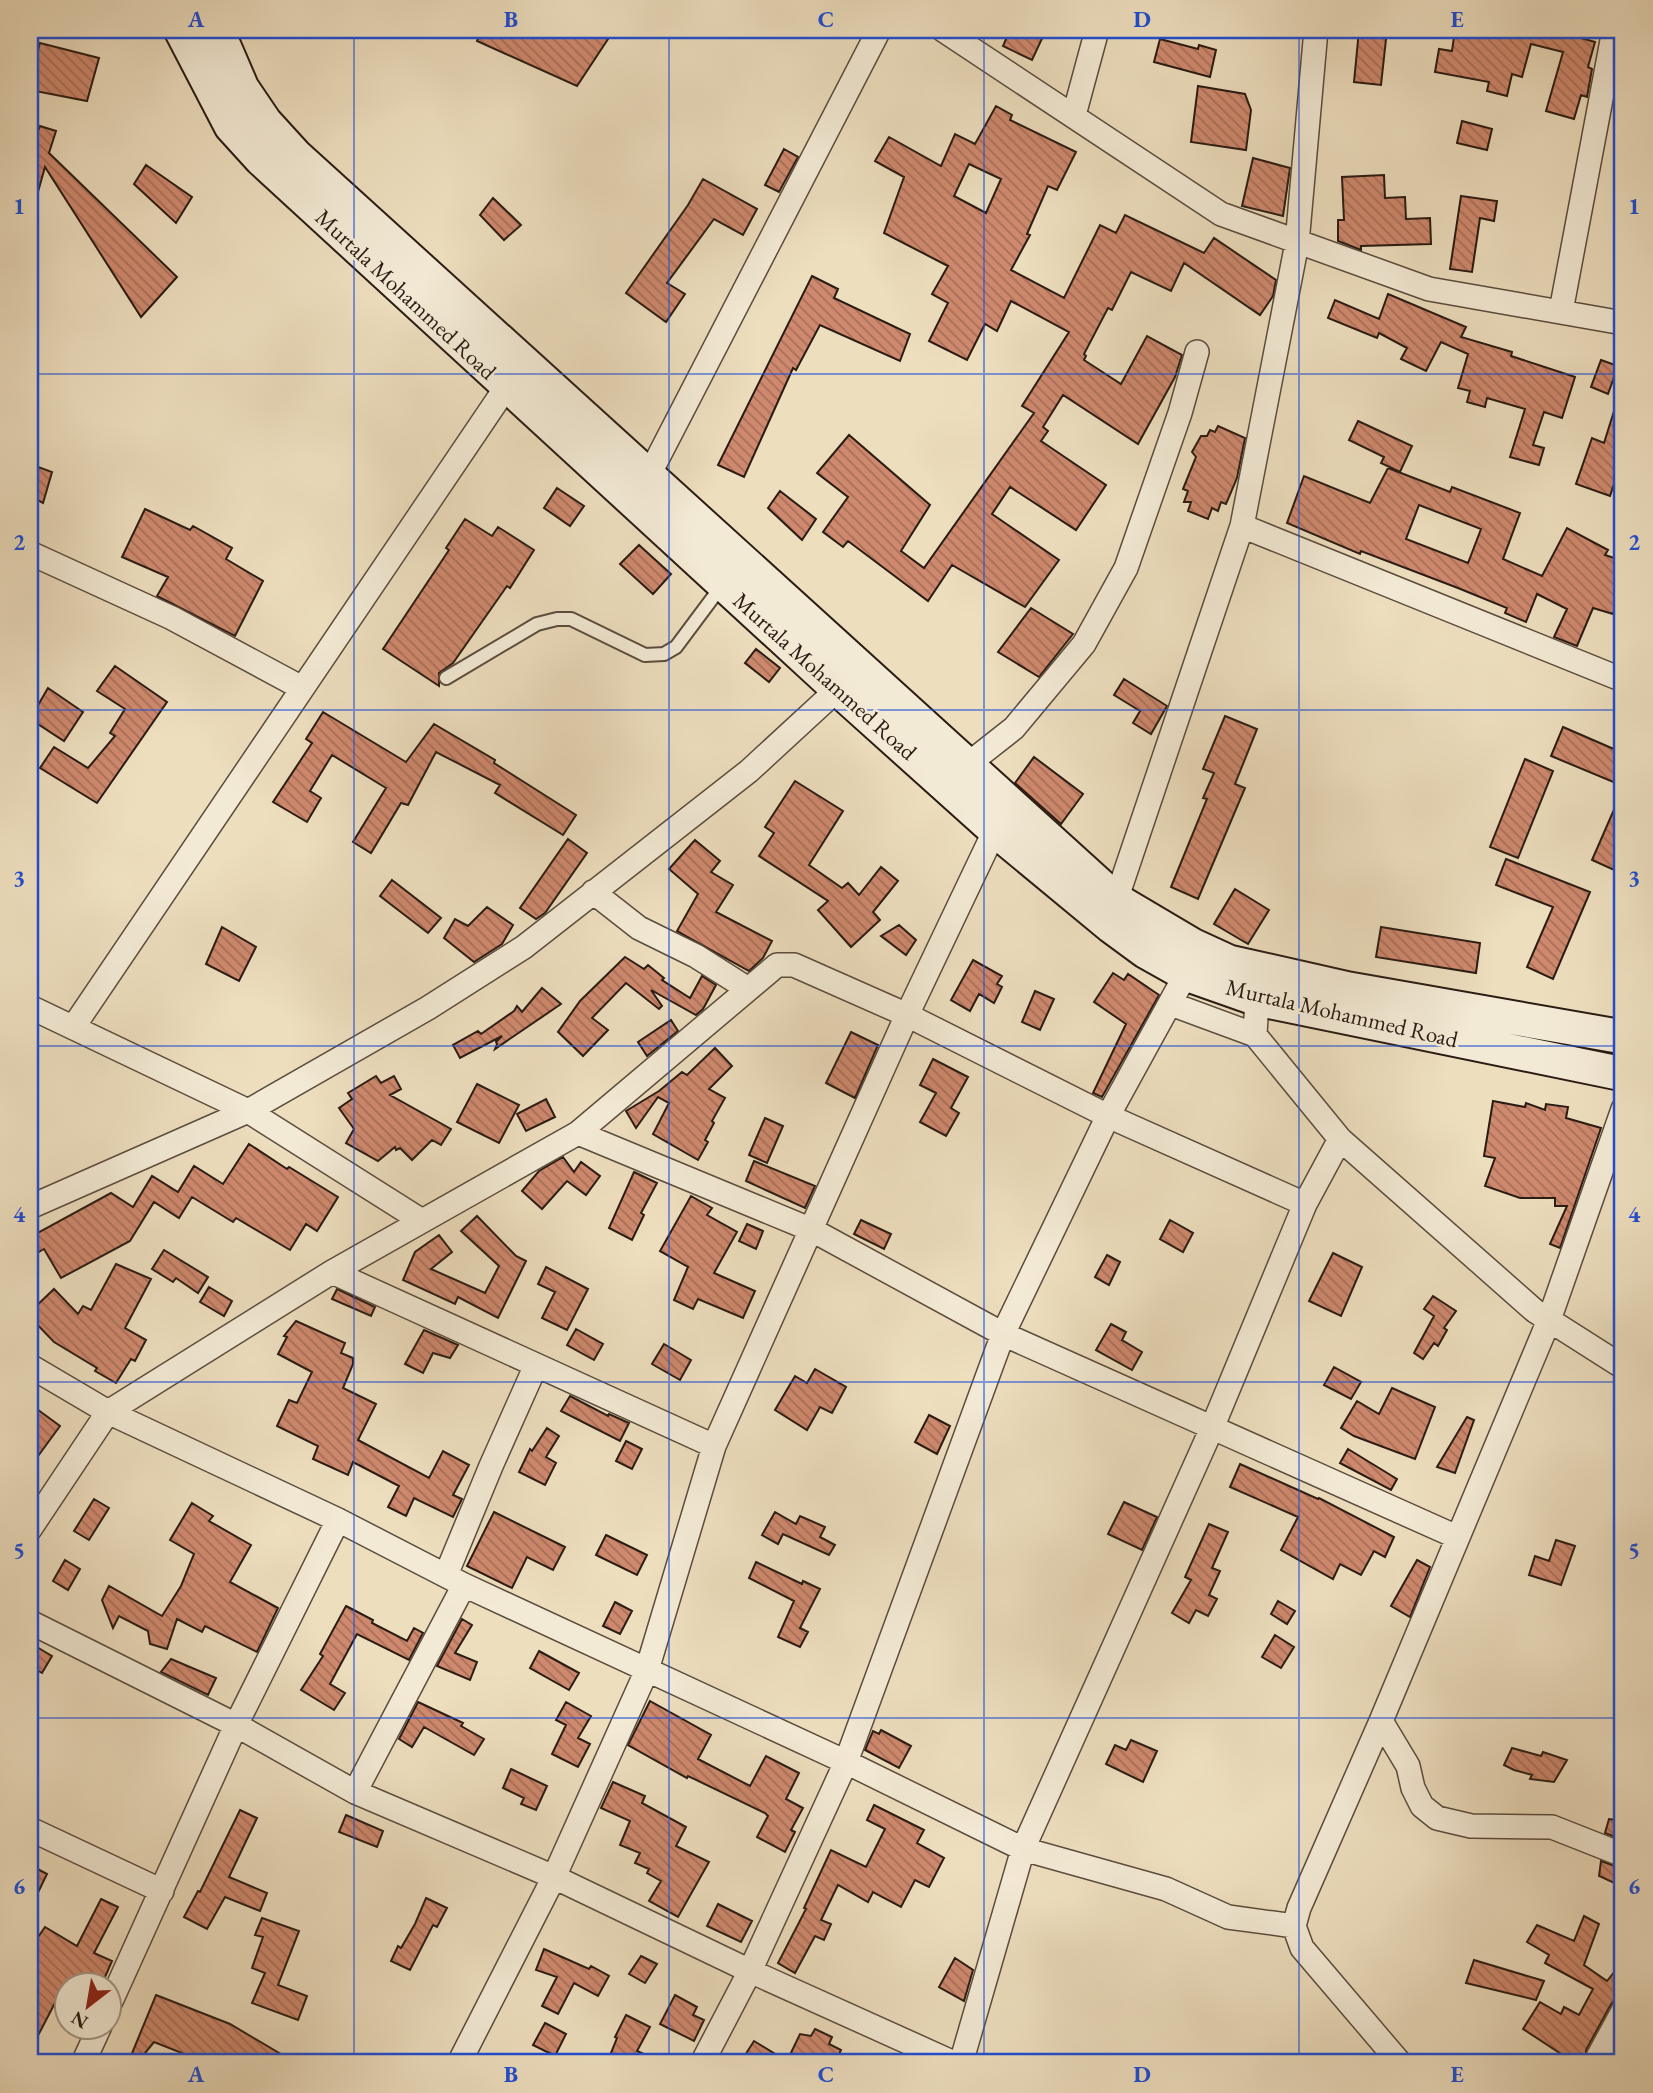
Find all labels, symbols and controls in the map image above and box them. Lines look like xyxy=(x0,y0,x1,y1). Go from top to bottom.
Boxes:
text: A xyxy=(187,4,205,34)
text: B xyxy=(504,4,518,34)
text: C xyxy=(818,4,834,34)
text: D xyxy=(1133,4,1151,34)
text: E xyxy=(1450,4,1464,34)
text: 1 xyxy=(13,191,25,221)
text: 1 xyxy=(1628,191,1640,221)
street label: Murtala Mohammed Road xyxy=(309,202,503,386)
text: 2 xyxy=(13,527,25,557)
text: 2 xyxy=(1628,527,1640,557)
street label: Murtala Mohammed Road xyxy=(727,585,924,767)
text: 3 xyxy=(13,863,25,893)
text: 3 xyxy=(1628,863,1640,893)
street label: Murtala Mohammed Road xyxy=(1223,972,1461,1054)
text: 4 xyxy=(13,1199,26,1229)
text: 4 xyxy=(1628,1199,1641,1229)
text: 5 xyxy=(13,1535,25,1565)
text: 5 xyxy=(1628,1535,1640,1565)
text: 6 xyxy=(13,1871,25,1901)
text: 6 xyxy=(1628,1871,1640,1901)
north arrow xyxy=(52,1970,122,2040)
text: N xyxy=(66,2005,93,2035)
text: A xyxy=(187,2059,205,2089)
text: B xyxy=(504,2059,518,2089)
text: C xyxy=(818,2059,834,2089)
text: D xyxy=(1133,2059,1151,2089)
text: E xyxy=(1450,2059,1464,2089)

